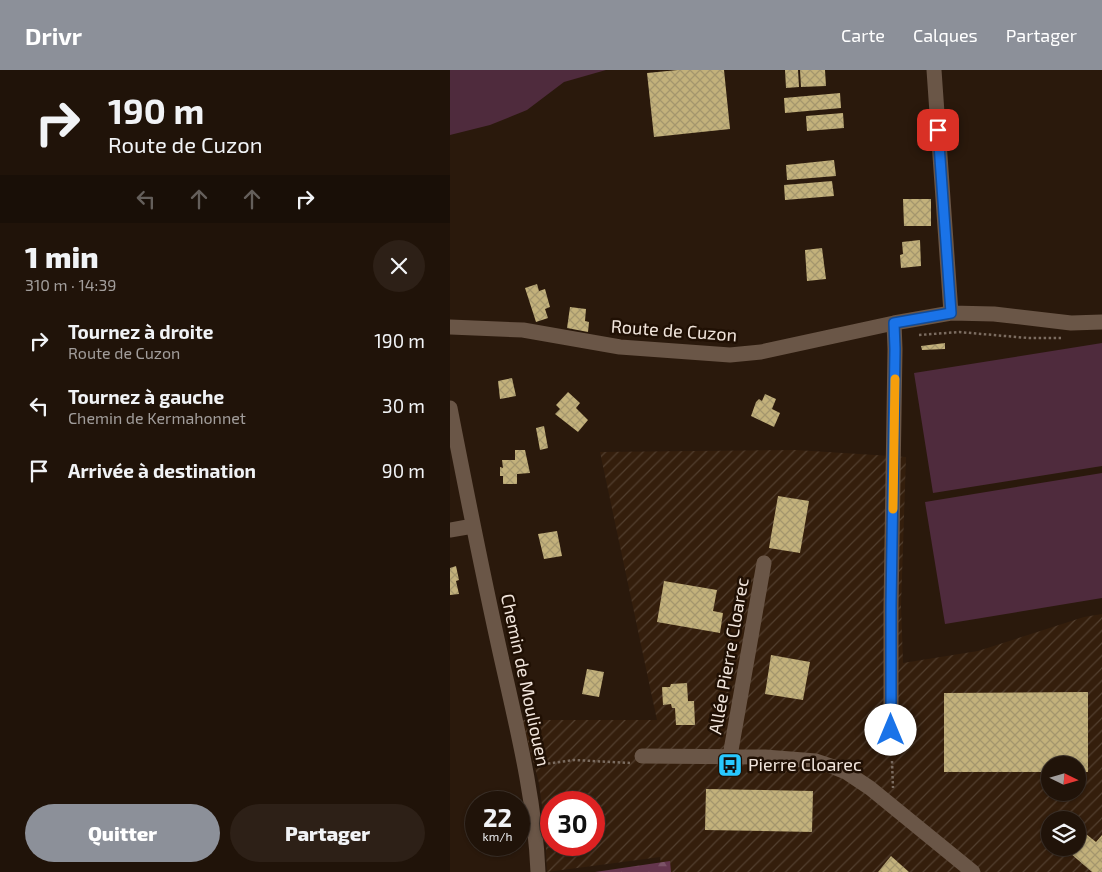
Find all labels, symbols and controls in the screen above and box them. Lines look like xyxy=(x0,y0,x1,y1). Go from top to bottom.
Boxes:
text: Drivr xyxy=(25,21,82,50)
text: Carte xyxy=(841,24,885,46)
text: Calques xyxy=(913,24,978,46)
text: Partager xyxy=(1006,24,1077,46)
text: 190 m xyxy=(108,89,204,131)
icon: right xyxy=(25,90,90,155)
pin xyxy=(917,109,959,151)
icon: arrive xyxy=(924,116,952,144)
text: Route de Cuzon xyxy=(108,131,263,157)
icon: left xyxy=(132,185,160,213)
icon: ahead xyxy=(185,185,213,213)
icon: ahead xyxy=(238,185,266,213)
icon: right xyxy=(291,185,319,213)
text: 1 min xyxy=(25,238,99,274)
button: close xyxy=(373,240,425,292)
text: 310 m · 14:39 xyxy=(25,275,116,294)
street label: Route de Cuzon xyxy=(610,315,738,345)
text: Tournez à droite xyxy=(68,320,214,343)
icon: right xyxy=(25,327,53,355)
text: 190 m xyxy=(374,329,425,352)
text: Route de Cuzon xyxy=(68,343,180,362)
text: Tournez à gauche xyxy=(68,385,224,408)
icon: left xyxy=(25,392,53,420)
text: 30 m xyxy=(382,394,425,417)
text: Chemin de Kermahonnet xyxy=(68,408,246,427)
icon: arrive xyxy=(25,457,53,485)
text: Arrivée à destination xyxy=(68,459,256,482)
text: 90 m xyxy=(382,459,425,482)
street label: Allée Pierre Cloarec xyxy=(703,575,753,736)
street label: Chemin de Mouliouen xyxy=(497,592,555,768)
position arrow xyxy=(864,703,916,755)
bus stop icon: Pierre Cloarec xyxy=(717,752,743,778)
place label: Pierre Cloarec xyxy=(748,753,862,775)
north arrow xyxy=(1041,756,1086,801)
map controls xyxy=(1041,756,1086,856)
speed limit sign: 30 xyxy=(540,791,605,856)
text: 22 xyxy=(483,802,512,832)
button: Quitter xyxy=(25,804,220,862)
button: Partager xyxy=(230,804,425,862)
button: layers xyxy=(1041,811,1086,856)
text: km/h xyxy=(483,829,512,843)

